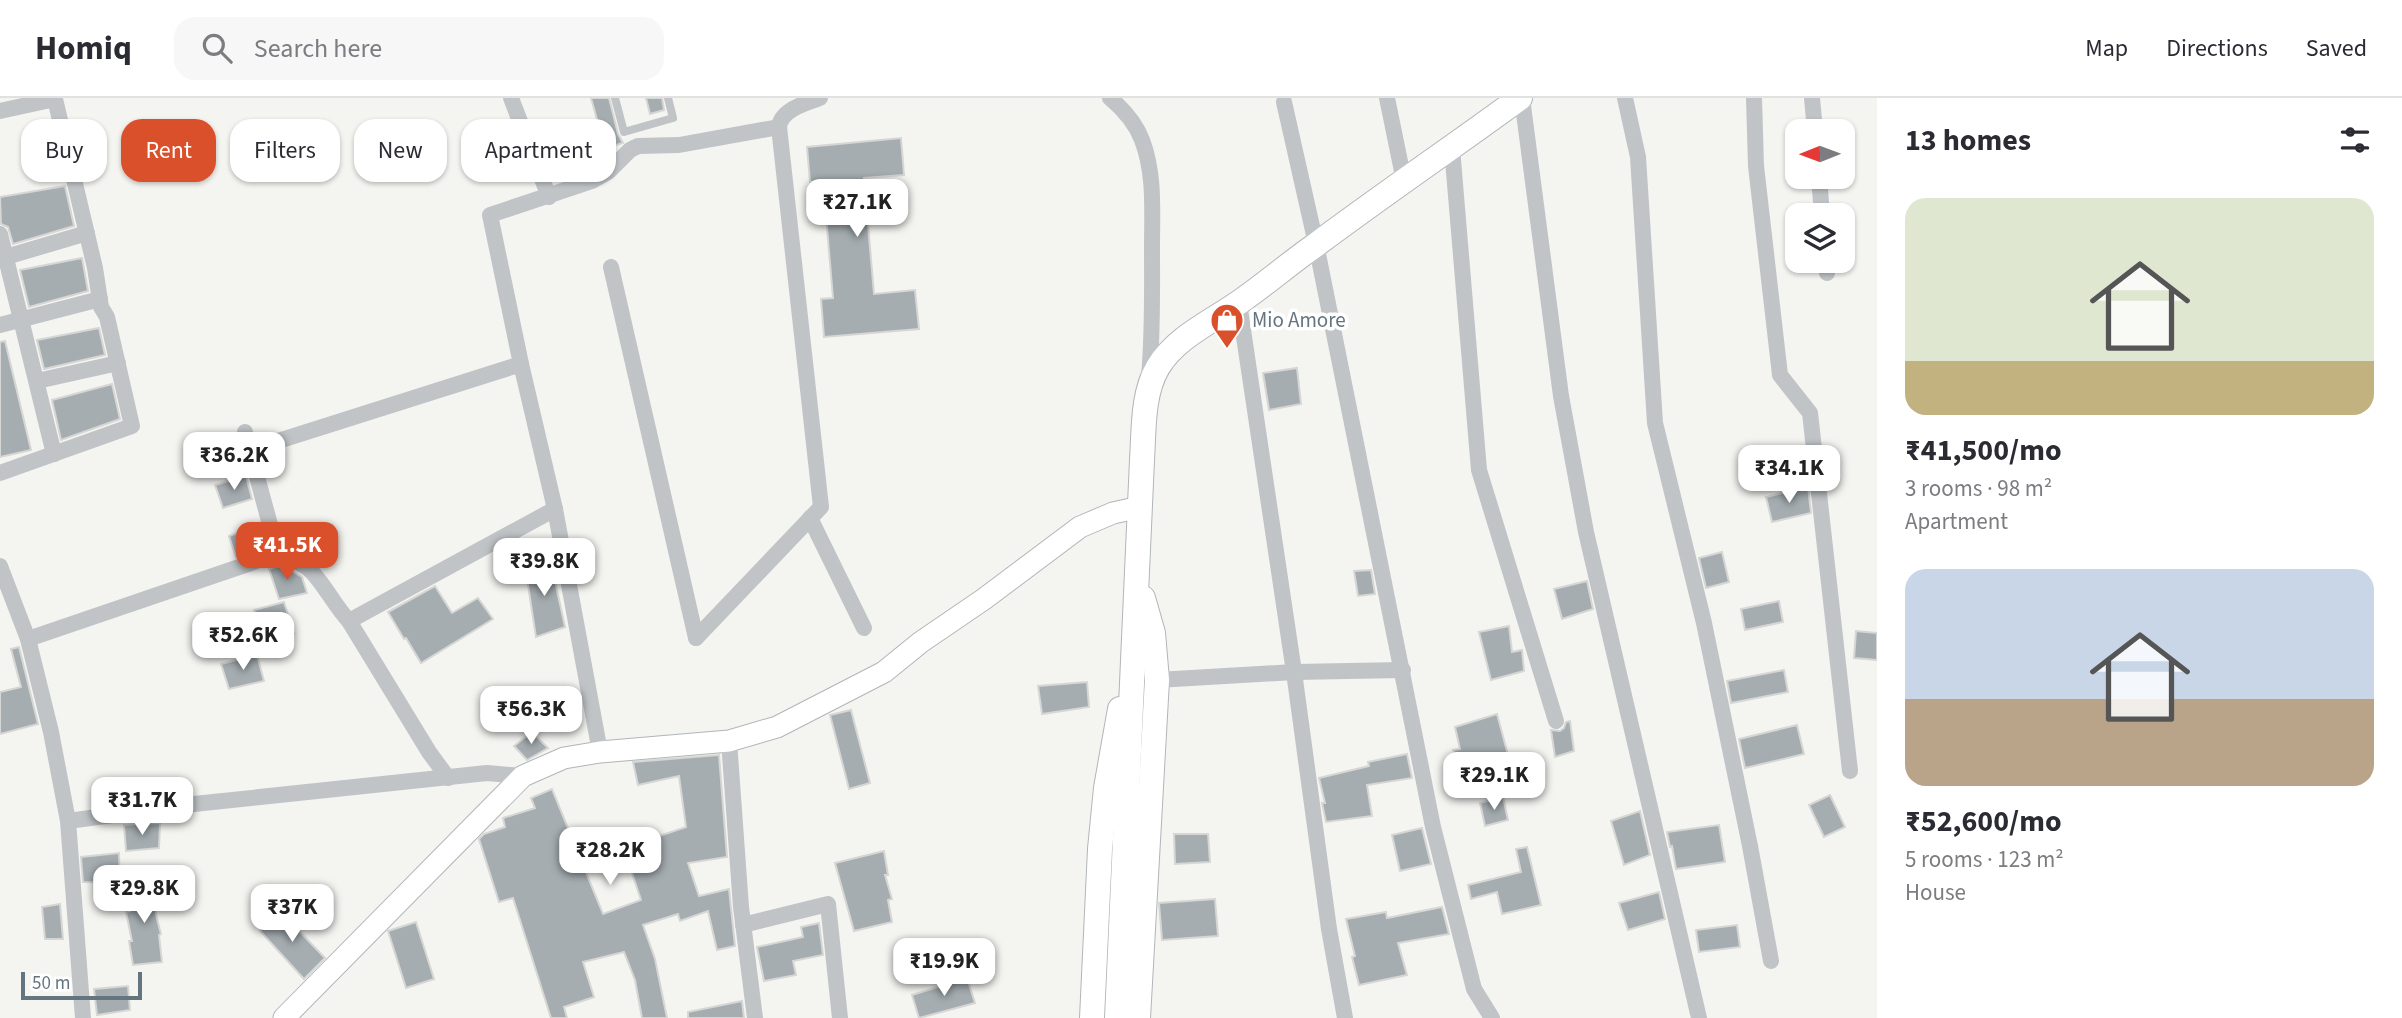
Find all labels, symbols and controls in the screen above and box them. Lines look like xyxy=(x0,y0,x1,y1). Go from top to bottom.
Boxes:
search box xyxy=(174,17,664,80)
text: Homiq xyxy=(35,25,132,72)
icon: search xyxy=(198,29,236,67)
text: Search here xyxy=(254,30,382,67)
text: Map xyxy=(2085,31,2128,66)
text: Directions xyxy=(2166,31,2268,66)
text: Saved xyxy=(2306,31,2367,66)
chip: Buy xyxy=(21,119,107,182)
chip: Rent xyxy=(121,119,216,182)
chip: Filters xyxy=(230,119,340,182)
chip: New xyxy=(354,119,447,182)
chip: Apartment xyxy=(461,119,616,182)
north arrow xyxy=(1785,119,1855,189)
map controls xyxy=(1785,119,1855,273)
text: 13 homes xyxy=(1905,119,2031,162)
icon: filters xyxy=(2336,121,2374,159)
pin: ₹27.1K xyxy=(800,180,914,239)
text: ₹27.1K xyxy=(822,185,892,218)
button: layers xyxy=(1785,203,1855,273)
icon: home xyxy=(2077,243,2203,369)
shop icon: Mio Amore xyxy=(1208,301,1246,350)
place label: Mio Amore xyxy=(1252,305,1346,335)
text: ₹41,500/mo xyxy=(1905,429,2062,472)
pin: ₹36.2K xyxy=(177,432,291,492)
text: ₹36.2K xyxy=(199,438,269,471)
pin: ₹34.1K xyxy=(1732,446,1846,505)
text: ₹34.1K xyxy=(1754,451,1824,484)
text: 3 rooms · 98 m² xyxy=(1905,472,2052,505)
text: Apartment xyxy=(1905,505,2008,538)
pin: ₹41.5K xyxy=(230,522,344,582)
text: ₹41.5K xyxy=(252,528,322,561)
pin: ₹39.8K xyxy=(487,538,601,598)
text: ₹39.8K xyxy=(509,544,579,577)
pin: ₹52.6K xyxy=(186,612,300,672)
icon: home xyxy=(2077,614,2203,740)
text: ₹52.6K xyxy=(208,618,278,651)
pin: ₹56.3K xyxy=(474,686,588,746)
text: ₹56.3K xyxy=(496,692,566,725)
pin: ₹29.1K xyxy=(1437,752,1551,812)
text: ₹29.1K xyxy=(1459,758,1529,791)
pin: ₹31.7K xyxy=(85,778,199,837)
text: ₹31.7K xyxy=(107,783,177,816)
text: ₹52,600/mo xyxy=(1905,800,2062,843)
pin: ₹28.2K xyxy=(553,828,667,887)
text: ₹28.2K xyxy=(575,833,645,866)
text: 5 rooms · 123 m² xyxy=(1905,843,2064,876)
pin: ₹29.8K xyxy=(87,866,201,925)
text: ₹29.8K xyxy=(109,871,179,904)
text: House xyxy=(1905,876,1966,909)
pin: ₹37K xyxy=(251,884,333,944)
text: ₹37K xyxy=(267,890,317,923)
pin: ₹19.9K xyxy=(887,939,1001,998)
text: ₹19.9K xyxy=(909,944,979,977)
scale bar xyxy=(21,969,142,1001)
text: 50 m xyxy=(32,970,70,997)

